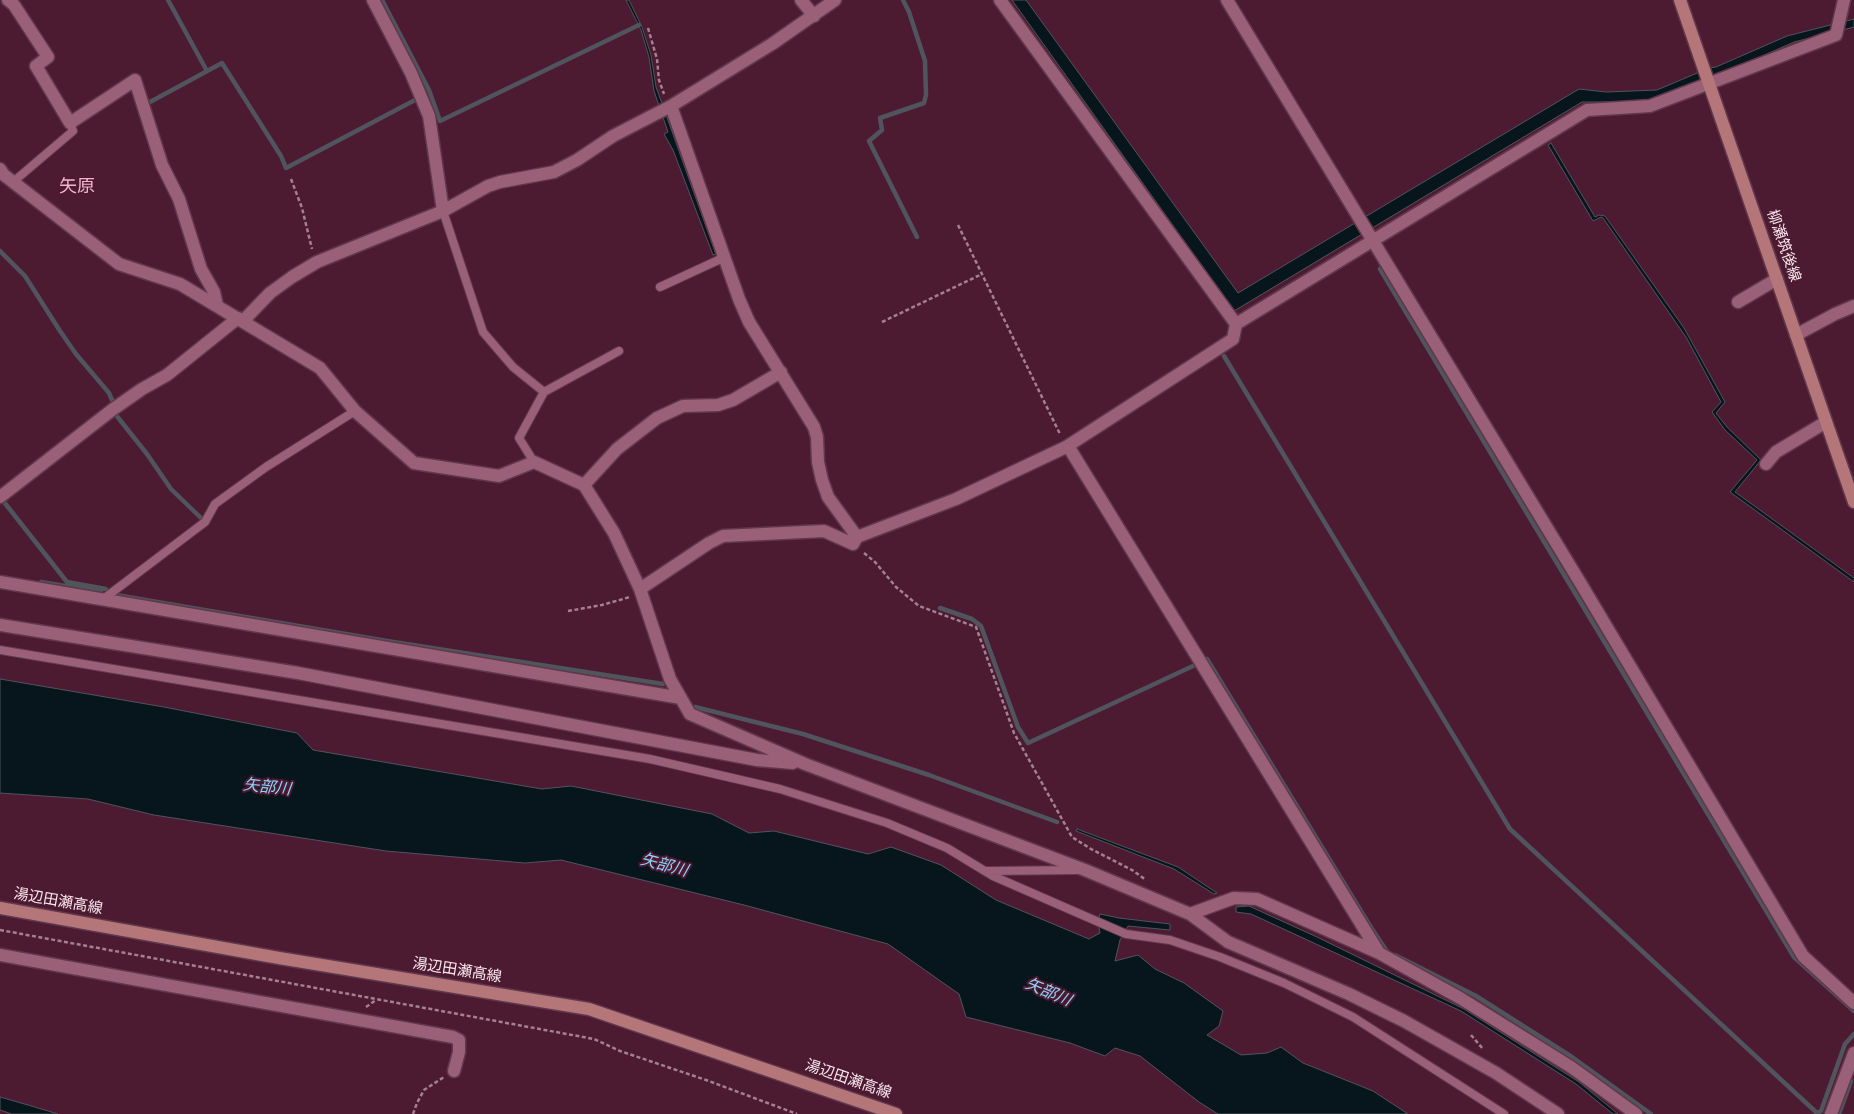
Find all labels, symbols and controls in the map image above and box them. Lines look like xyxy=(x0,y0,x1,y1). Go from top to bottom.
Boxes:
district label: 矢原 xyxy=(59,176,95,198)
street label: 柳瀬筑後線 xyxy=(1762,208,1804,284)
water label: 矢部川 xyxy=(242,776,292,800)
water label: 矢部川 xyxy=(638,851,690,881)
street label: 湯辺田瀬高線 xyxy=(12,885,104,919)
street label: 湯辺田瀬高線 xyxy=(411,955,503,987)
water label: 矢部川 xyxy=(1022,975,1074,1011)
street label: 湯辺田瀬高線 xyxy=(803,1057,893,1103)

